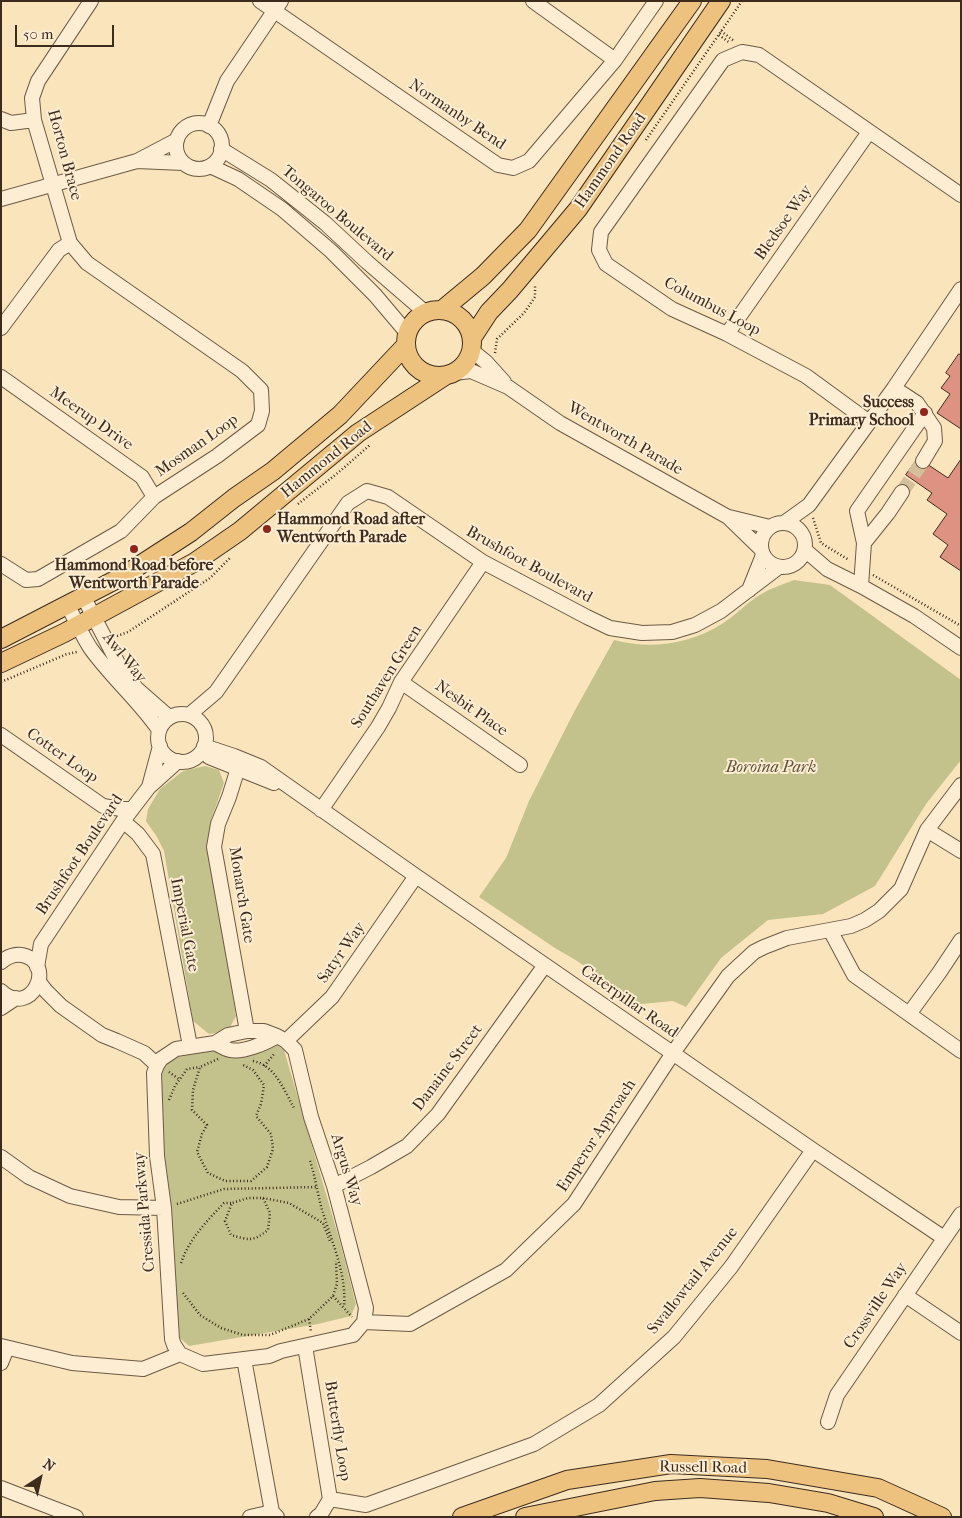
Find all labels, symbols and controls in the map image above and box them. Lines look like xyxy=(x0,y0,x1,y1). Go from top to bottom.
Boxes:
scale bar xyxy=(18,15,116,47)
text: 50 m xyxy=(23,25,53,43)
street label: Normanby Bend xyxy=(405,76,509,154)
street label: Horton Brace xyxy=(43,107,85,203)
street label: Hammond Road xyxy=(571,110,651,212)
street label: Tongaroo Boulevard xyxy=(278,162,396,266)
street label: Bledsoe Way xyxy=(751,182,817,264)
street label: Columbus Loop xyxy=(660,273,764,341)
street label: Meerup Drive xyxy=(46,383,136,455)
place label: Success Primary School xyxy=(809,393,914,431)
street label: Wentworth Parade xyxy=(564,398,686,480)
marker: Success Primary School xyxy=(918,406,930,418)
street label: Mosman Loop xyxy=(152,410,242,482)
street label: Hammond Road xyxy=(278,417,376,503)
place label: Hammond Road after Wentworth Parade xyxy=(277,510,425,548)
street label: Brushfoot Boulevard xyxy=(462,522,596,608)
marker: Hammond Road after Wentworth Parade xyxy=(261,523,273,535)
marker: Hammond Road before Wentworth Parade xyxy=(128,543,140,555)
place label: Hammond Road before Wentworth Parade xyxy=(55,556,213,594)
street label: Southaven Green xyxy=(347,622,427,732)
street label: Awl Way xyxy=(98,629,150,687)
street label: Nesbit Place xyxy=(431,677,511,741)
street label: Cotter Loop xyxy=(22,724,102,788)
park label: Boroina Park xyxy=(726,758,816,778)
street label: Brushfoot Boulevard xyxy=(32,791,128,919)
street label: Monarch Gate xyxy=(224,845,258,945)
street label: Imperial Gate xyxy=(165,876,203,974)
street label: Satyr Way xyxy=(314,919,370,987)
street label: Caterpillar Road xyxy=(577,961,681,1043)
street label: Danaine Street xyxy=(409,1021,487,1115)
street label: Emperor Approach xyxy=(553,1076,641,1196)
street label: Argus Way xyxy=(326,1132,366,1208)
street label: Cressida Parkway xyxy=(130,1151,160,1273)
street label: Swallowtail Avenue xyxy=(644,1223,742,1339)
street label: Crossville Way xyxy=(840,1259,912,1353)
street label: Butterfly Loop xyxy=(320,1379,354,1483)
north arrow xyxy=(15,1453,65,1503)
text: N xyxy=(40,1455,58,1475)
street label: Russell Road xyxy=(659,1458,747,1478)

